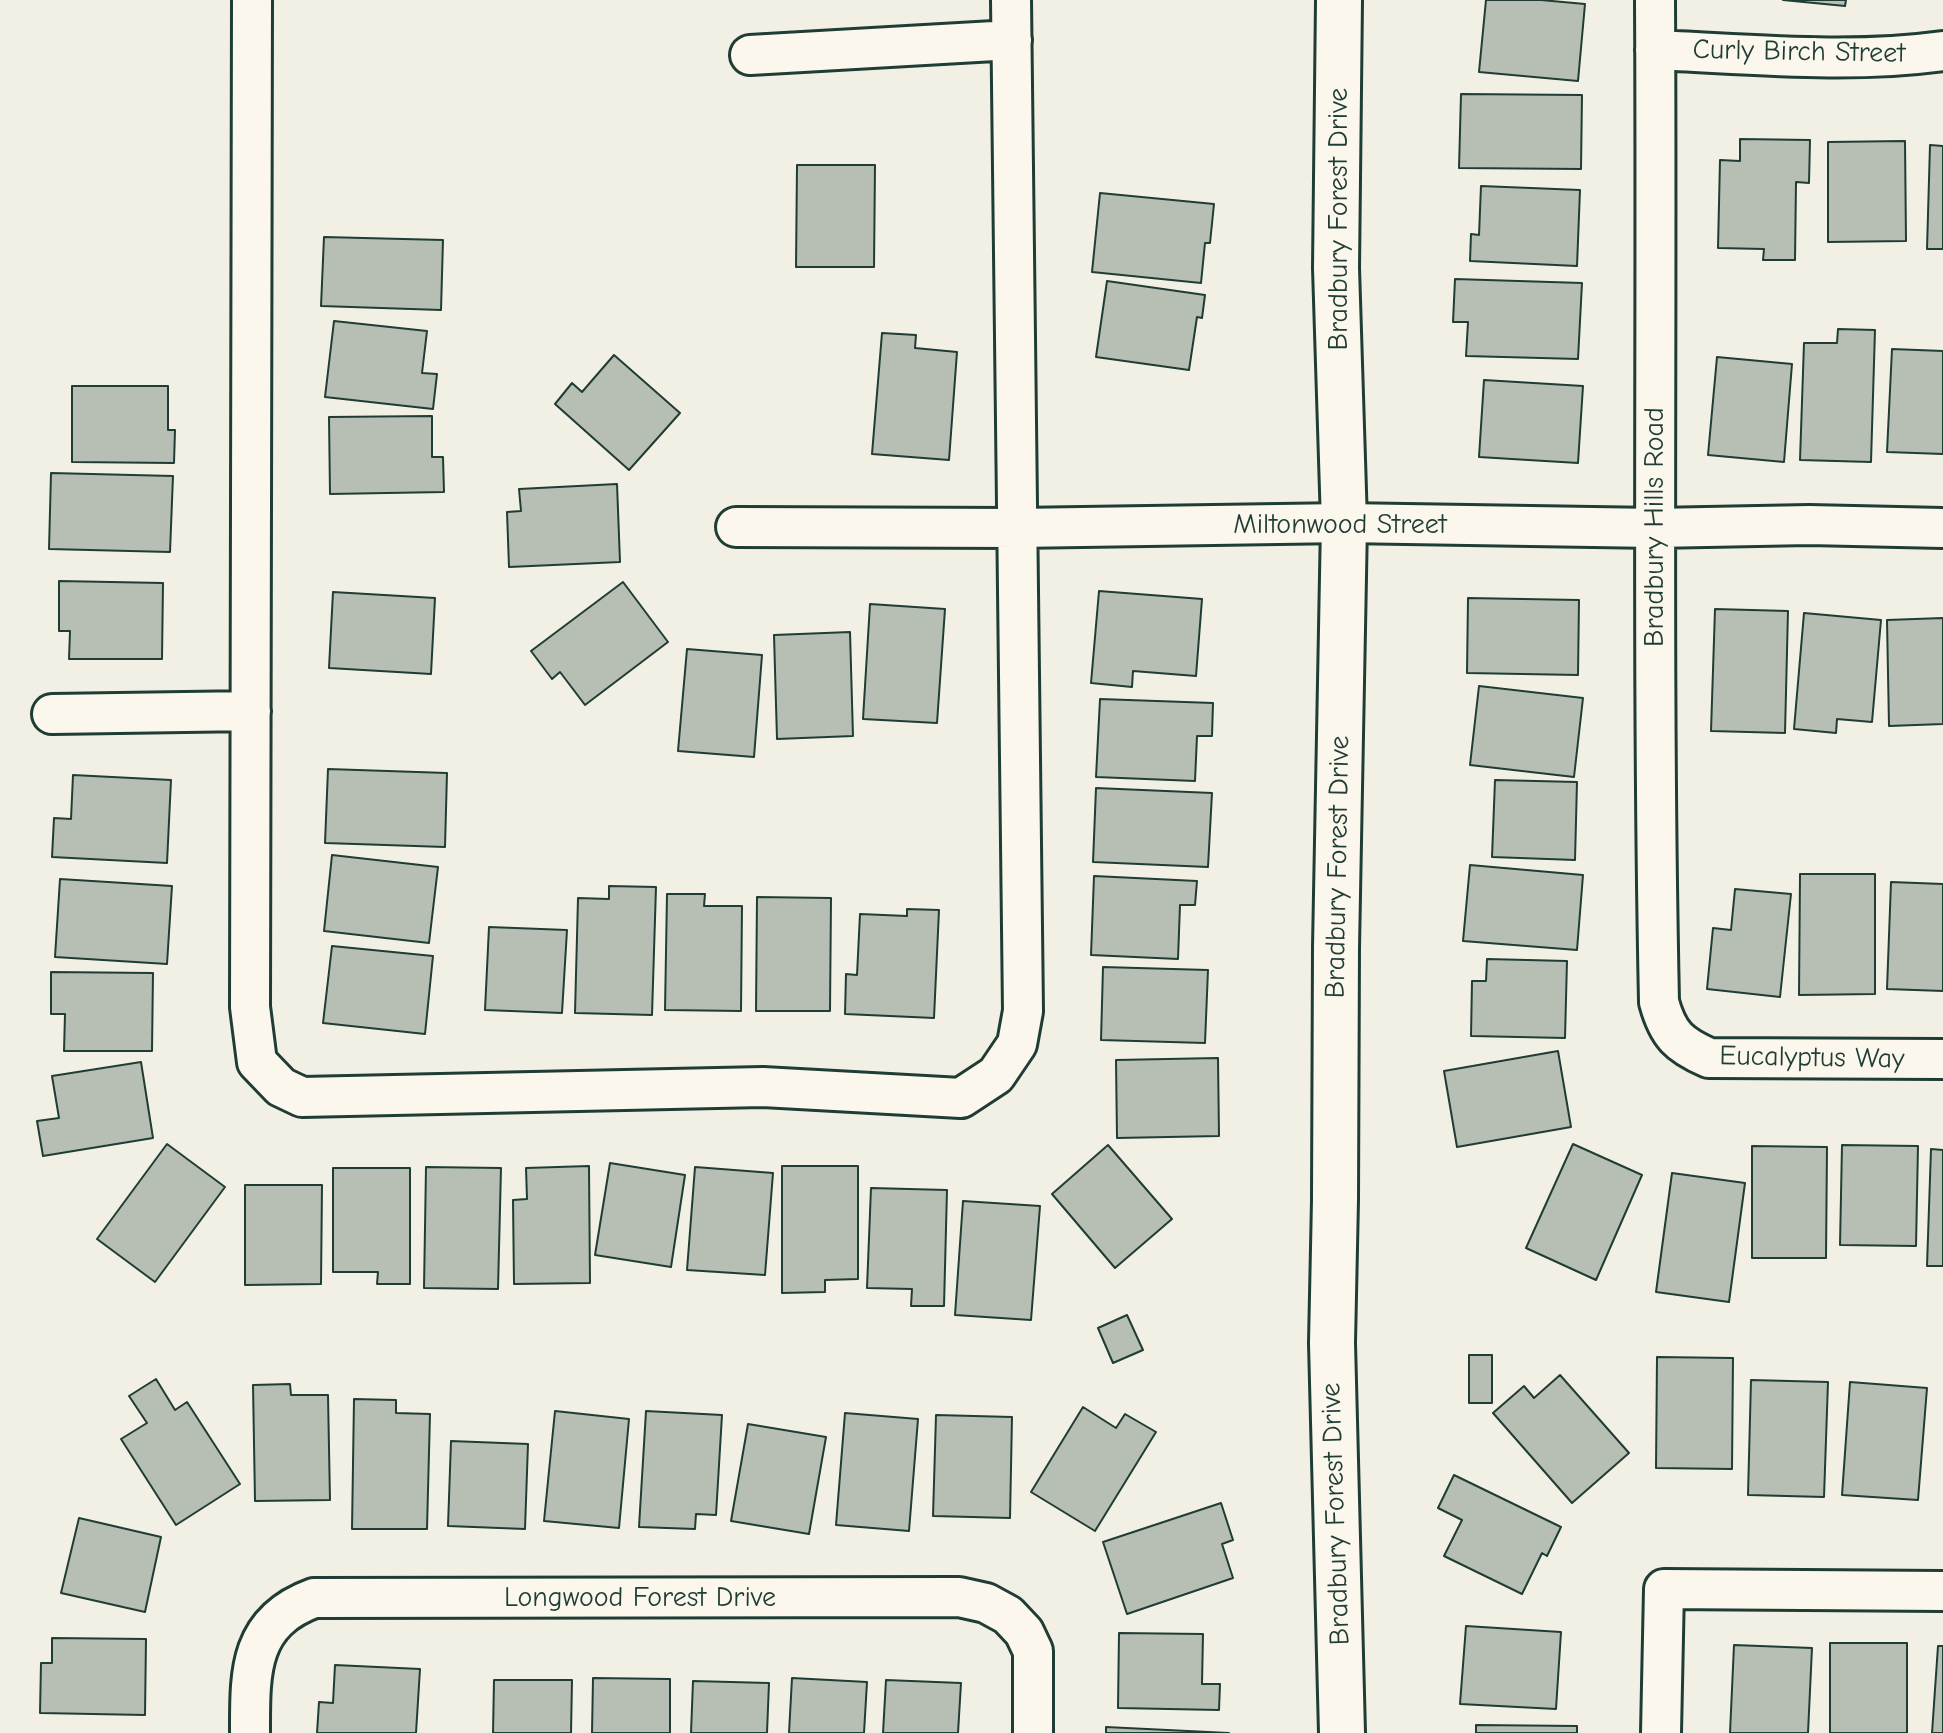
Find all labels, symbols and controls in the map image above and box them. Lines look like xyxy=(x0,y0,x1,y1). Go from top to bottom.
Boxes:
street label: Curly Birch Street xyxy=(1692,33,1906,71)
street label: Bradbury Forest Drive xyxy=(1322,88,1356,350)
street label: Bradbury Hills Road xyxy=(1638,407,1672,647)
street label: Miltonwood Street xyxy=(1233,508,1447,542)
street label: Bradbury Forest Drive xyxy=(1319,735,1357,999)
street label: Eucalyptus Way xyxy=(1719,1040,1905,1076)
street label: Bradbury Forest Drive xyxy=(1315,1382,1357,1646)
street label: Longwood Forest Drive xyxy=(504,1581,776,1615)

